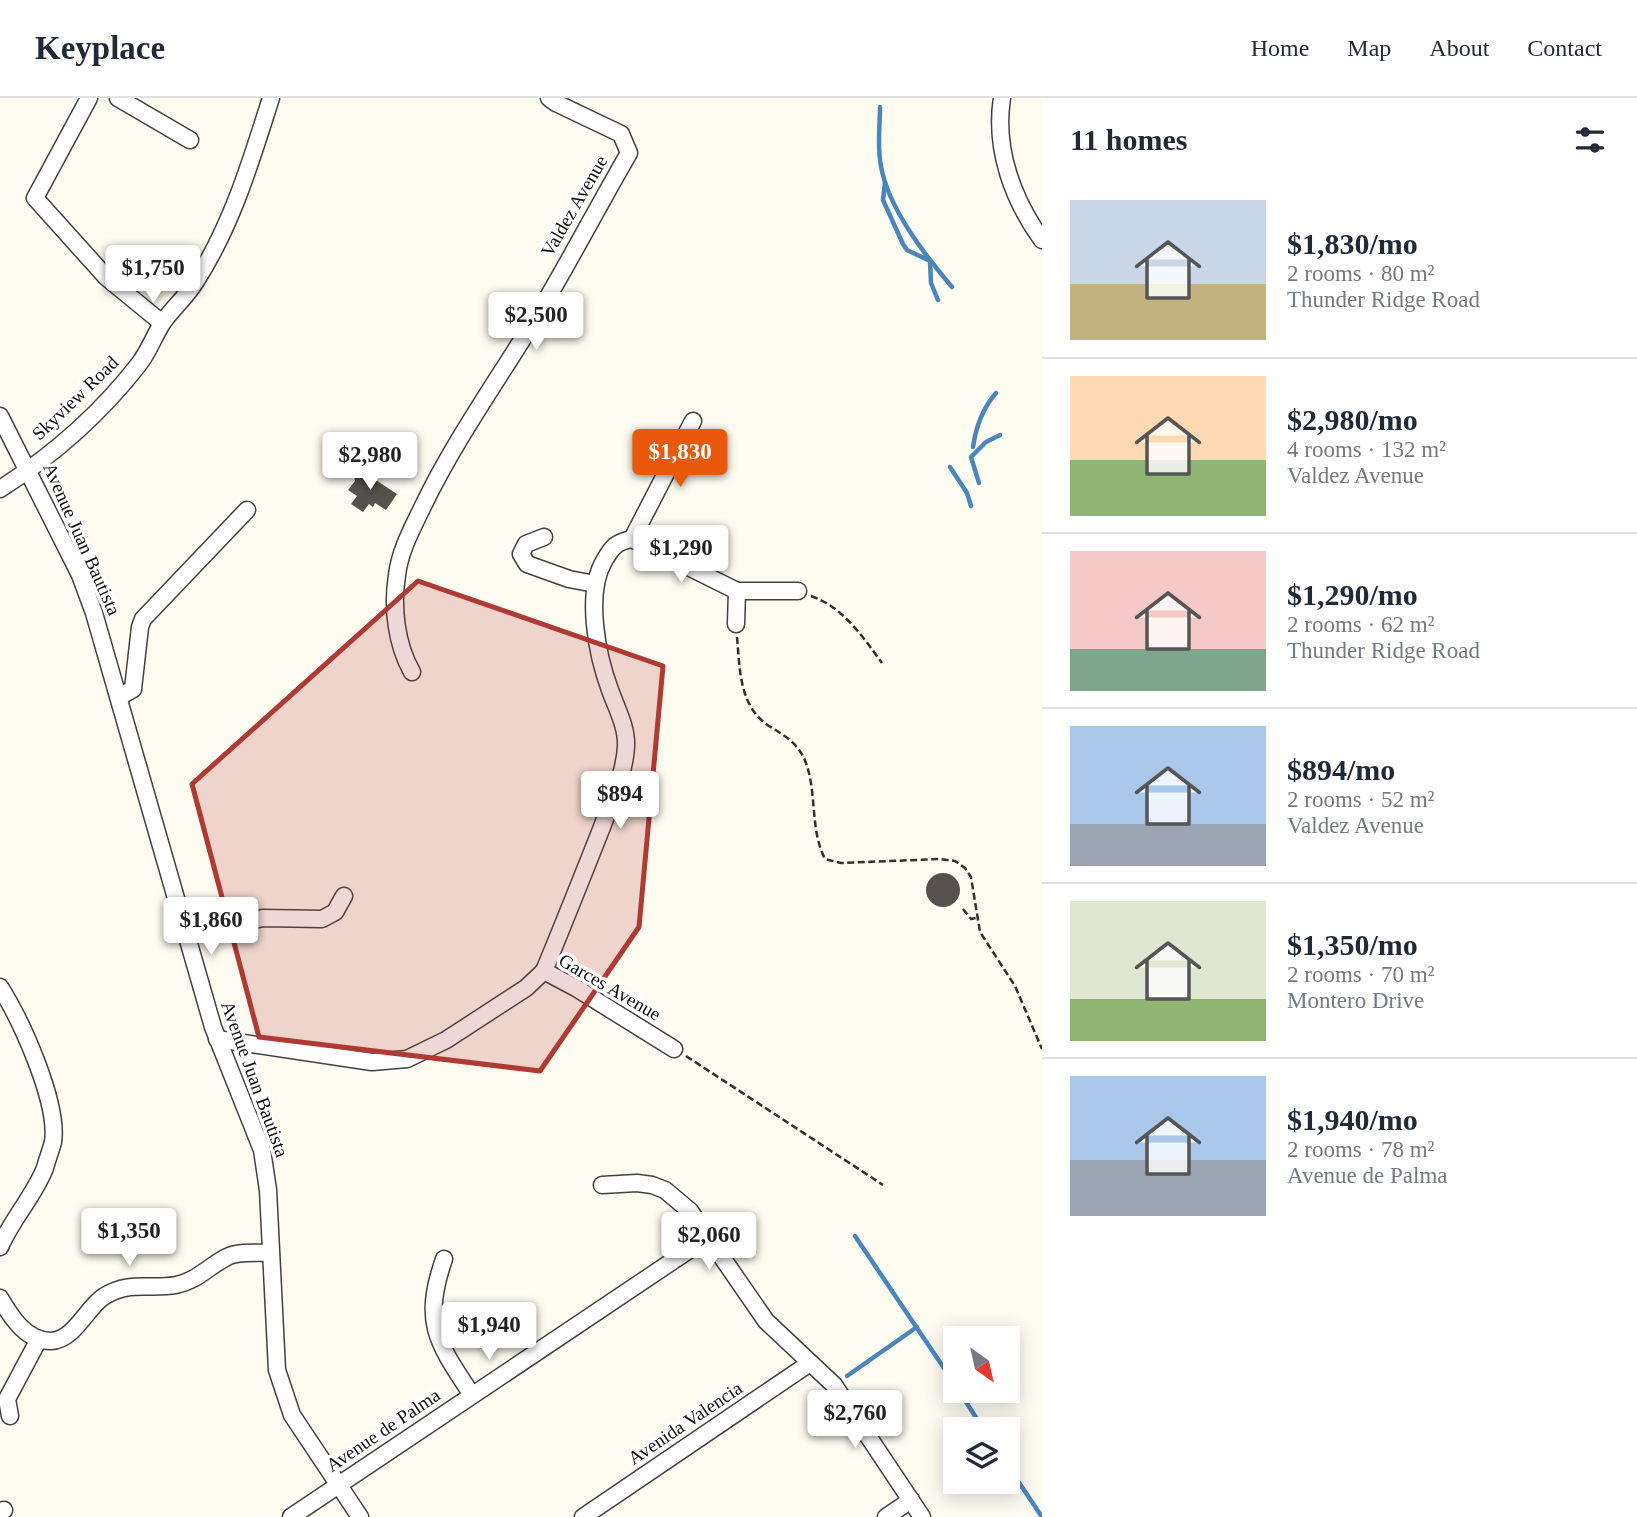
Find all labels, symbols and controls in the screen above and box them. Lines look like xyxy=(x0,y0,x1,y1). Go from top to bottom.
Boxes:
text: Keyplace xyxy=(35,30,165,66)
text: Home xyxy=(1251,35,1309,61)
text: Map xyxy=(1347,35,1391,61)
text: About xyxy=(1429,35,1489,61)
text: Contact xyxy=(1527,35,1602,61)
icon: filters xyxy=(1571,121,1609,159)
text: 11 homes xyxy=(1070,123,1188,156)
street label: Valdez Avenue xyxy=(537,152,611,260)
text: $1,830/mo xyxy=(1287,227,1418,260)
icon: home xyxy=(1126,228,1210,312)
pin: $1,750 xyxy=(96,246,210,305)
text: $1,750 xyxy=(121,255,185,280)
text: 2 rooms · 80 m² xyxy=(1287,261,1434,286)
text: Thunder Ridge Road xyxy=(1287,287,1480,312)
pin: $2,500 xyxy=(479,292,593,352)
text: $2,500 xyxy=(504,302,568,327)
street label: Skyview Road xyxy=(28,351,123,444)
text: $2,980/mo xyxy=(1287,403,1418,436)
icon: home xyxy=(1126,404,1210,488)
pin: $1,830 xyxy=(623,430,737,489)
pin: $2,980 xyxy=(313,432,427,492)
text: 4 rooms · 132 m² xyxy=(1287,437,1446,462)
text: $1,830 xyxy=(648,439,712,464)
text: $2,980 xyxy=(338,442,402,467)
street label: Avenue Juan Bautista xyxy=(39,460,125,619)
text: Valdez Avenue xyxy=(1287,463,1424,488)
pin: $1,290 xyxy=(624,526,738,585)
text: $1,290 xyxy=(649,535,713,560)
text: $1,290/mo xyxy=(1287,578,1418,611)
icon: home xyxy=(1126,579,1210,663)
text: 2 rooms · 62 m² xyxy=(1287,612,1434,637)
text: Thunder Ridge Road xyxy=(1287,638,1480,663)
text: $894/mo xyxy=(1287,753,1395,786)
icon: home xyxy=(1126,754,1210,838)
pin: $894 xyxy=(579,772,661,831)
text: $894 xyxy=(597,781,643,806)
text: 2 rooms · 52 m² xyxy=(1287,787,1434,812)
text: Valdez Avenue xyxy=(1287,813,1424,838)
pin: $1,860 xyxy=(154,898,268,957)
text: $1,860 xyxy=(179,907,243,932)
text: $1,350/mo xyxy=(1287,928,1418,961)
icon: home xyxy=(1126,929,1210,1013)
street label: Garces Avenue xyxy=(555,949,665,1025)
text: 2 rooms · 70 m² xyxy=(1287,962,1434,987)
text: Montero Drive xyxy=(1287,988,1424,1013)
street label: Avenue Juan Bautista xyxy=(217,998,293,1160)
text: $1,940/mo xyxy=(1287,1103,1418,1136)
icon: home xyxy=(1126,1104,1210,1188)
text: 2 rooms · 78 m² xyxy=(1287,1137,1434,1162)
text: Avenue de Palma xyxy=(1287,1163,1448,1188)
pin: $1,350 xyxy=(72,1208,186,1268)
pin: $2,060 xyxy=(652,1212,766,1272)
text: $1,350 xyxy=(97,1218,161,1243)
text: $2,060 xyxy=(677,1222,741,1247)
pin: $1,940 xyxy=(432,1302,546,1362)
text: $1,940 xyxy=(457,1312,521,1337)
north arrow xyxy=(943,1326,1020,1404)
map controls xyxy=(943,1326,1020,1494)
street label: Avenida Valencia xyxy=(624,1377,746,1469)
street label: Avenue de Palma xyxy=(322,1384,444,1476)
pin: $2,760 xyxy=(798,1390,912,1450)
text: $2,760 xyxy=(823,1400,887,1425)
button: layers xyxy=(943,1417,1020,1494)

